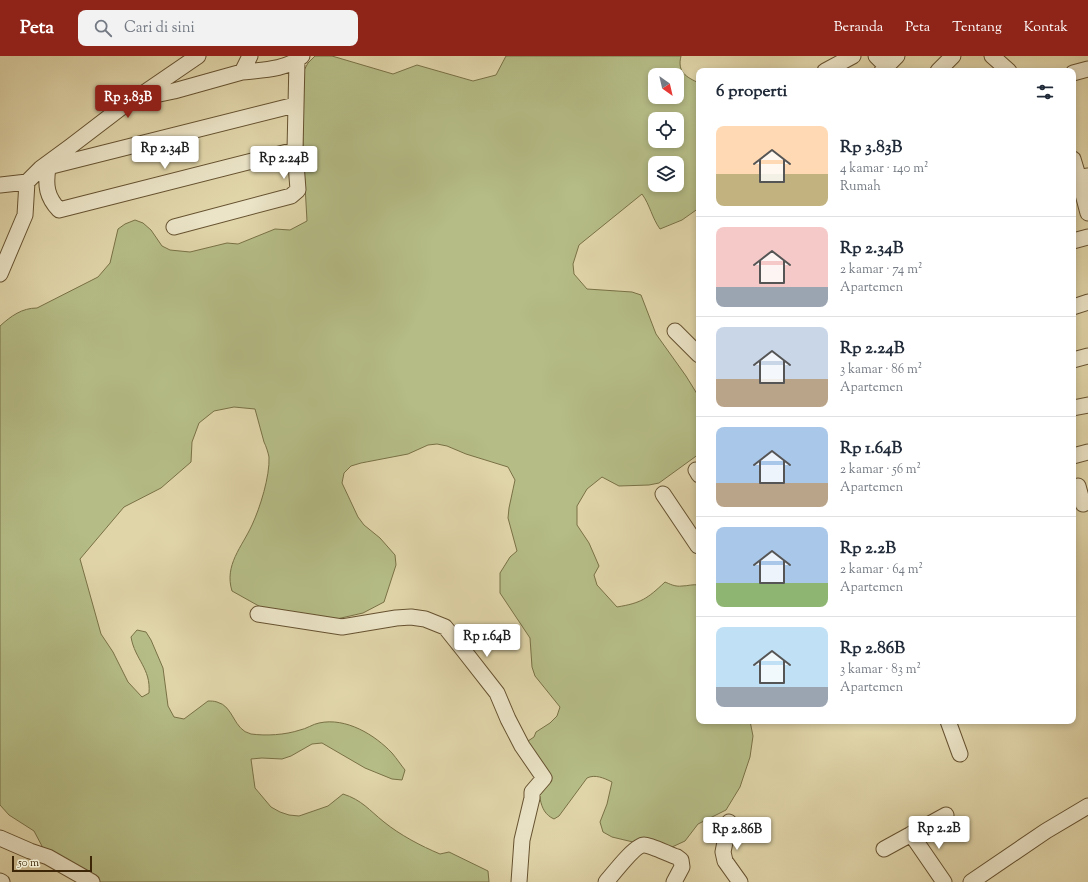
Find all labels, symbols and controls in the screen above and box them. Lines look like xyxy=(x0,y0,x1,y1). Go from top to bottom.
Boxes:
search box xyxy=(78,10,358,46)
text: Peta xyxy=(20,15,54,42)
icon: search xyxy=(92,17,114,39)
text: Cari di sini xyxy=(124,18,195,39)
text: Beranda xyxy=(834,18,883,38)
text: Peta xyxy=(905,18,930,38)
text: Tentang xyxy=(952,18,1002,38)
text: Kontak xyxy=(1024,18,1068,38)
north arrow xyxy=(648,68,684,104)
map controls xyxy=(648,68,684,192)
text: 6 properti xyxy=(716,80,787,104)
icon: filters xyxy=(1034,81,1056,103)
pin: Rp 3.83B xyxy=(87,85,169,119)
text: Rp 3.83B xyxy=(104,89,152,107)
button: locate xyxy=(648,112,684,148)
pin: Rp 2.34B xyxy=(124,136,206,170)
text: Rp 3.83B xyxy=(840,136,902,160)
text: Rp 2.34B xyxy=(141,140,189,158)
icon: home xyxy=(748,142,796,190)
pin: Rp 2.24B xyxy=(243,146,325,180)
text: Rp 2.24B xyxy=(259,150,309,168)
button: layers xyxy=(648,156,684,192)
text: 4 kamar · 140 m² xyxy=(840,160,928,178)
text: Rumah xyxy=(840,178,881,196)
text: Rp 2.34B xyxy=(840,237,903,261)
icon: home xyxy=(748,243,796,291)
text: 2 kamar · 74 m² xyxy=(840,261,922,279)
text: Apartemen xyxy=(840,279,903,297)
text: Rp 2.24B xyxy=(840,337,905,361)
icon: home xyxy=(748,343,796,391)
text: 3 kamar · 86 m² xyxy=(840,361,922,379)
text: Apartemen xyxy=(840,379,903,397)
text: Rp 1.64B xyxy=(840,437,902,461)
icon: home xyxy=(748,443,796,491)
text: 2 kamar · 56 m² xyxy=(840,461,921,479)
text: Apartemen xyxy=(840,479,903,497)
text: Rp 2.2B xyxy=(840,537,896,561)
icon: home xyxy=(748,543,796,591)
text: 2 kamar · 64 m² xyxy=(840,561,923,579)
text: Apartemen xyxy=(840,579,903,597)
pin: Rp 1.64B xyxy=(446,624,528,658)
text: Rp 1.64B xyxy=(463,628,511,646)
text: Rp 2.86B xyxy=(840,637,905,661)
icon: home xyxy=(748,643,796,691)
text: 3 kamar · 83 m² xyxy=(840,661,921,679)
text: Apartemen xyxy=(840,679,903,697)
pin: Rp 2.2B xyxy=(902,816,976,850)
pin: Rp 2.86B xyxy=(696,817,778,851)
text: Rp 2.2B xyxy=(918,820,960,838)
text: Rp 2.86B xyxy=(712,821,762,839)
scale bar xyxy=(12,854,92,873)
text: 50 m xyxy=(18,855,39,871)

